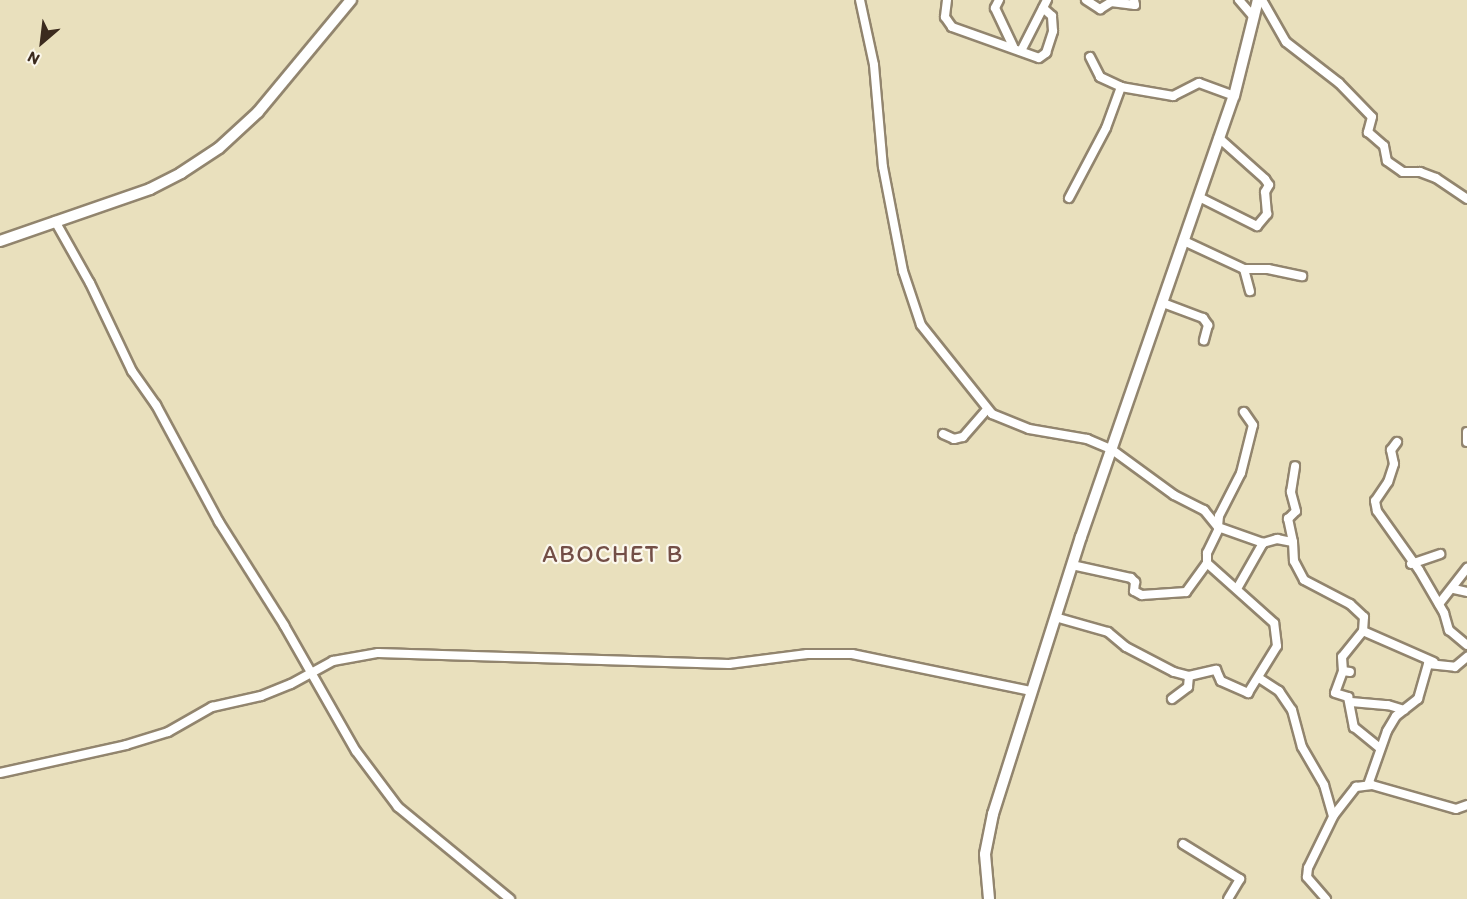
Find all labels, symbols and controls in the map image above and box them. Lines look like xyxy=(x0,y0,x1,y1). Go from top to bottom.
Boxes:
north arrow xyxy=(12,12,72,72)
text: N xyxy=(24,47,43,69)
district label: ABOCHET B xyxy=(542,540,684,568)

